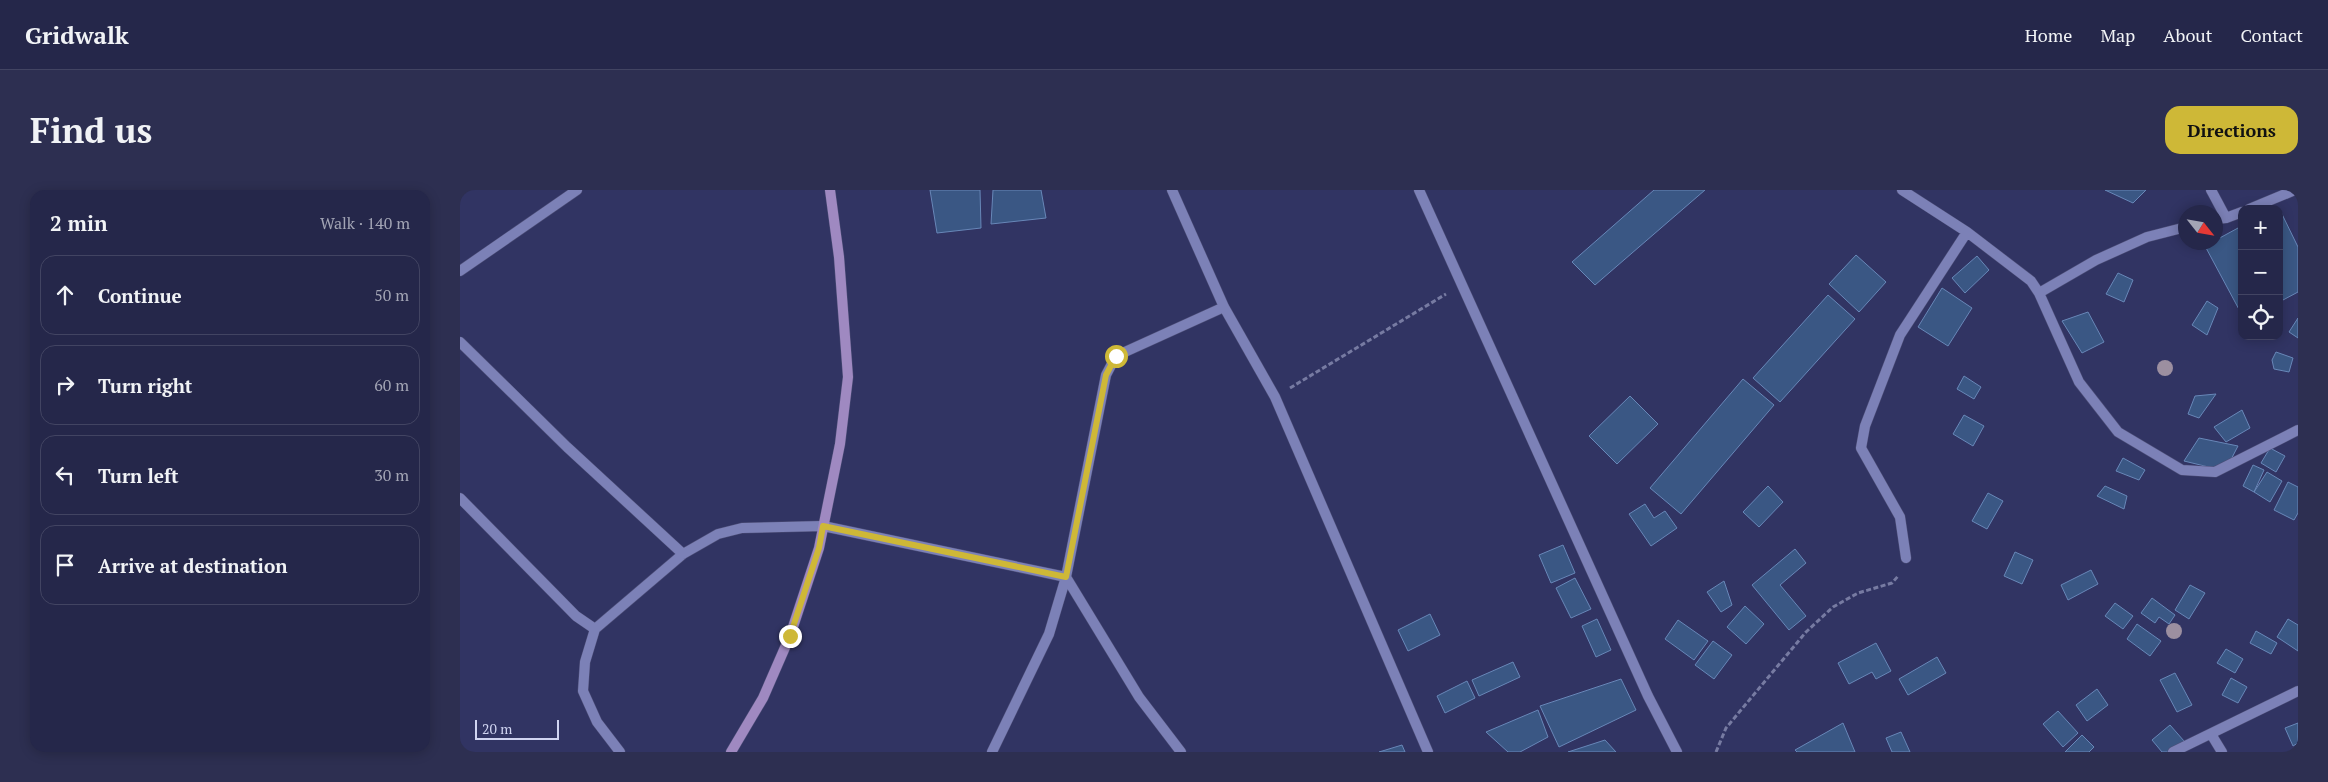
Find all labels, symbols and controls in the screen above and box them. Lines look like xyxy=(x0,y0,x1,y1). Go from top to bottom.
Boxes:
text: Gridwalk xyxy=(25,19,129,51)
text: Home xyxy=(2025,23,2072,47)
text: Map xyxy=(2100,23,2135,47)
text: About xyxy=(2163,23,2212,47)
text: Contact xyxy=(2240,23,2303,47)
button: Directions xyxy=(2165,106,2298,154)
text: Find us xyxy=(30,107,152,153)
north arrow xyxy=(2178,205,2223,250)
map controls xyxy=(2238,205,2283,340)
button: + xyxy=(2238,205,2283,250)
text: 2 min xyxy=(50,209,107,237)
text: Walk · 140 m xyxy=(320,212,410,234)
button: − xyxy=(2238,250,2283,295)
icon: ahead xyxy=(51,281,79,309)
text: Continue xyxy=(98,283,182,308)
text: 50 m xyxy=(374,284,409,306)
button: locate xyxy=(2238,295,2283,340)
route start xyxy=(1105,345,1128,368)
icon: right xyxy=(51,371,79,399)
text: Turn right xyxy=(98,373,192,398)
text: 60 m xyxy=(374,374,409,396)
icon: left xyxy=(51,461,79,489)
text: Turn left xyxy=(98,463,179,488)
text: 30 m xyxy=(374,464,409,486)
icon: arrive xyxy=(51,551,79,579)
text: Arrive at destination xyxy=(98,553,287,578)
route end xyxy=(779,625,802,648)
scale bar xyxy=(475,717,559,740)
text: 20 m xyxy=(482,719,512,738)

